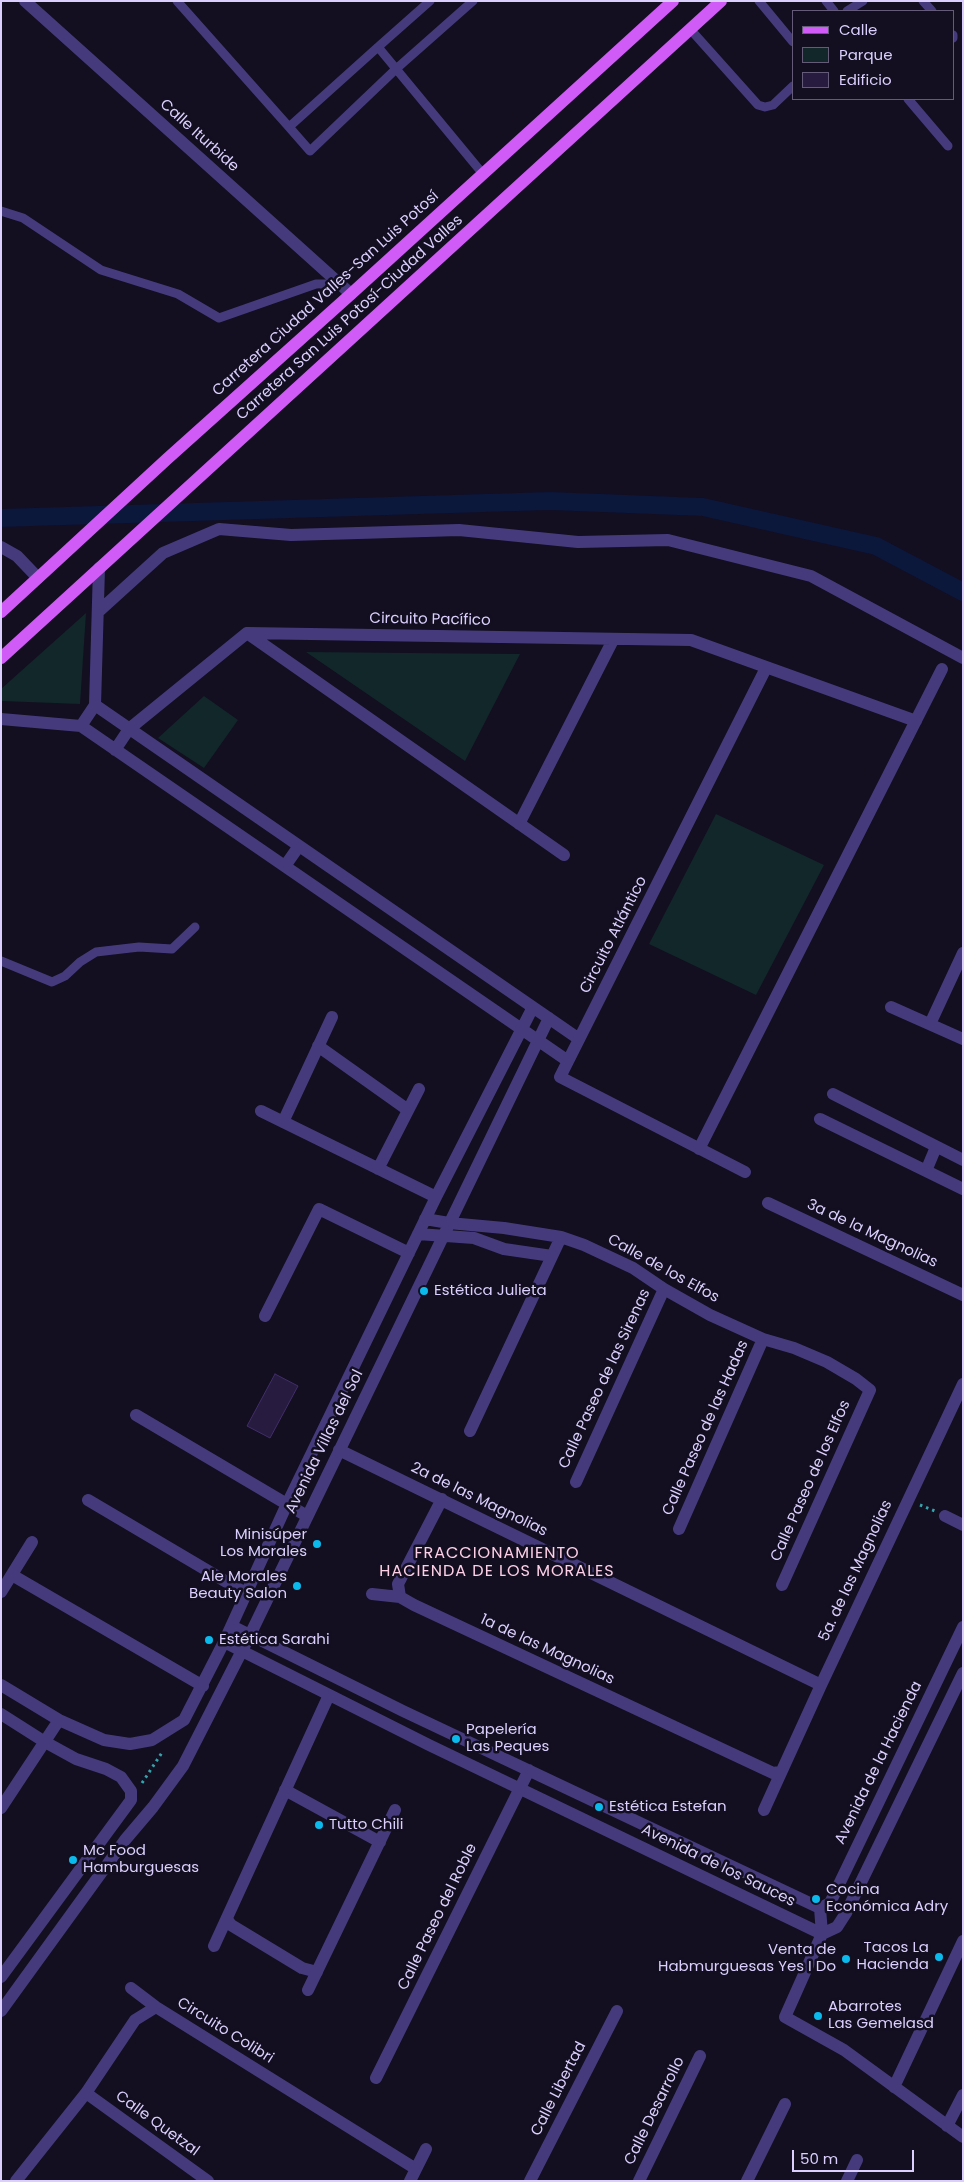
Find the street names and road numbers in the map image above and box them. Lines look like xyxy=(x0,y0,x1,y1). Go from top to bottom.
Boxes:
street label: Calle Iturbide xyxy=(156,96,242,176)
street label: Carretera Ciudad Valles-San Luis Potosí xyxy=(209,188,443,400)
street label: Carretera San Luis Potosí-Ciudad Valles xyxy=(233,212,467,424)
street label: Circuito Pacífico xyxy=(369,610,491,630)
street label: Circuito Atlántico xyxy=(577,873,651,997)
street label: 3a de la Magnolias xyxy=(804,1196,940,1272)
street label: Calle de los Elfos xyxy=(604,1231,722,1307)
street label: Calle Paseo de las Sirenas xyxy=(555,1286,655,1472)
street label: Calle Paseo de las Hadas xyxy=(659,1338,753,1518)
street label: Avenida Villas del Sol xyxy=(282,1367,368,1517)
street label: Calle Paseo de los Elfos xyxy=(767,1398,855,1564)
street label: 2a de las Magnolias xyxy=(408,1459,550,1541)
street label: 5a. de las Magnolias xyxy=(815,1498,897,1644)
street label: 1a de las Magnolias xyxy=(477,1611,617,1689)
street label: Avenida de la Hacienda xyxy=(832,1679,926,1847)
street label: Avenida de los Sauces xyxy=(638,1821,798,1911)
street label: Calle Paseo del Roble xyxy=(395,1841,481,1993)
street label: Circuito Colibri xyxy=(173,1994,277,2068)
street label: Calle Libertad xyxy=(528,2039,590,2139)
street label: Calle Desarrollo xyxy=(621,2054,689,2168)
street label: Calle Quetzal xyxy=(112,2088,202,2160)

